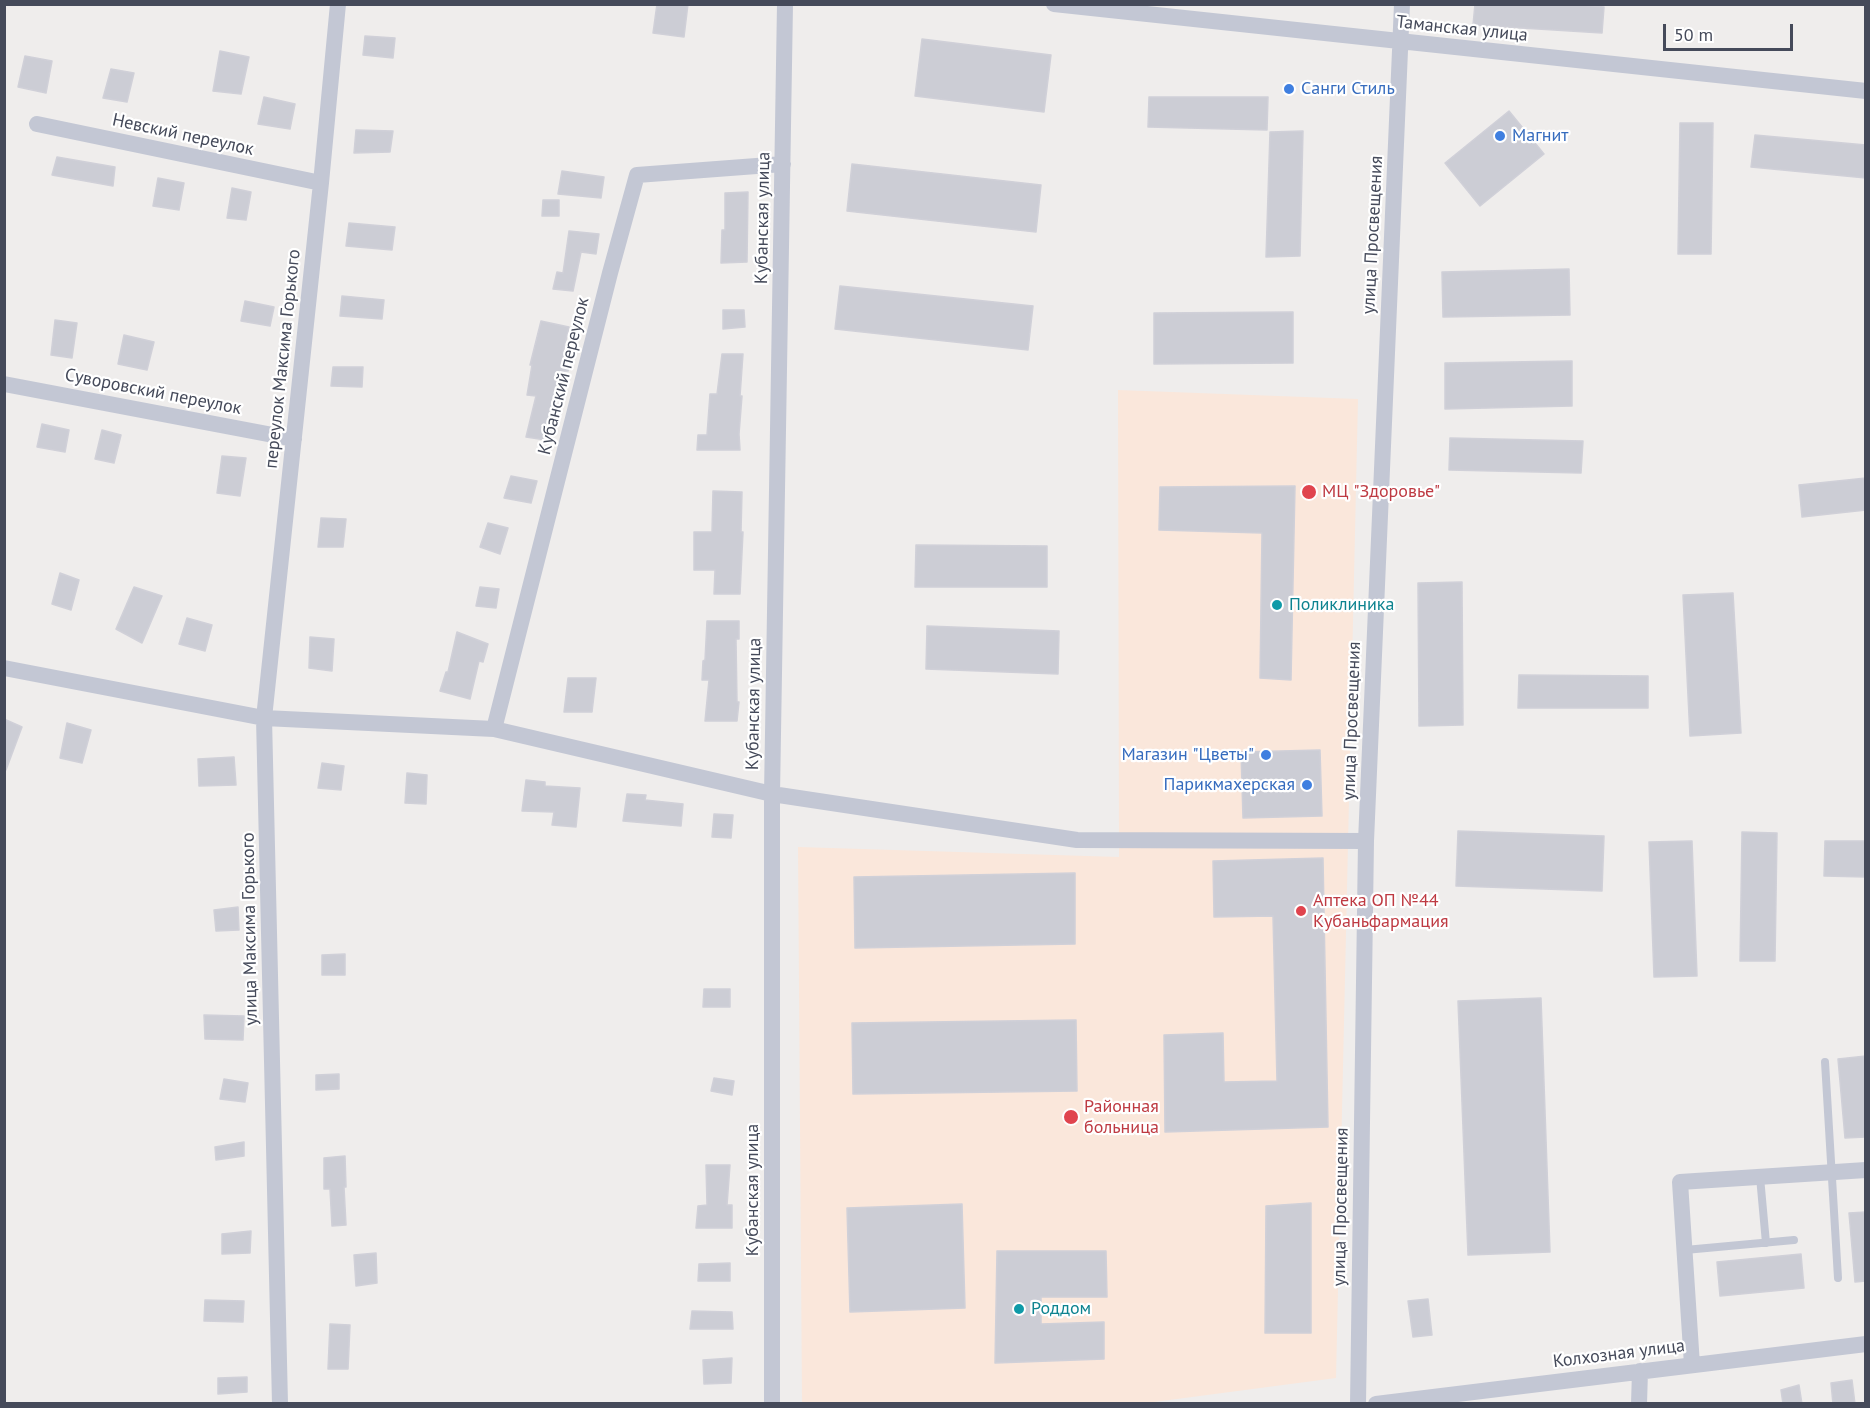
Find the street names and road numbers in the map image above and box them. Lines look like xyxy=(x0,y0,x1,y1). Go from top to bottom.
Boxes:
street label: Таманская улица xyxy=(1395,11,1529,47)
street label: Невский переулок xyxy=(110,109,256,161)
street label: Кубанская улица xyxy=(751,152,775,284)
street label: улица Просвещения xyxy=(1358,155,1388,315)
street label: переулок Максима Горького xyxy=(261,248,305,470)
street label: Кубанский переулок xyxy=(534,295,594,457)
street label: Суворовский переулок xyxy=(63,364,243,420)
street label: Кубанская улица xyxy=(742,638,766,770)
street label: улица Просвещения xyxy=(1338,641,1366,801)
street label: улица Максима Горького xyxy=(238,832,262,1026)
street label: Кубанская улица xyxy=(742,1124,764,1256)
street label: улица Просвещения xyxy=(1329,1127,1353,1287)
street label: Колхозная улица xyxy=(1552,1335,1686,1373)

